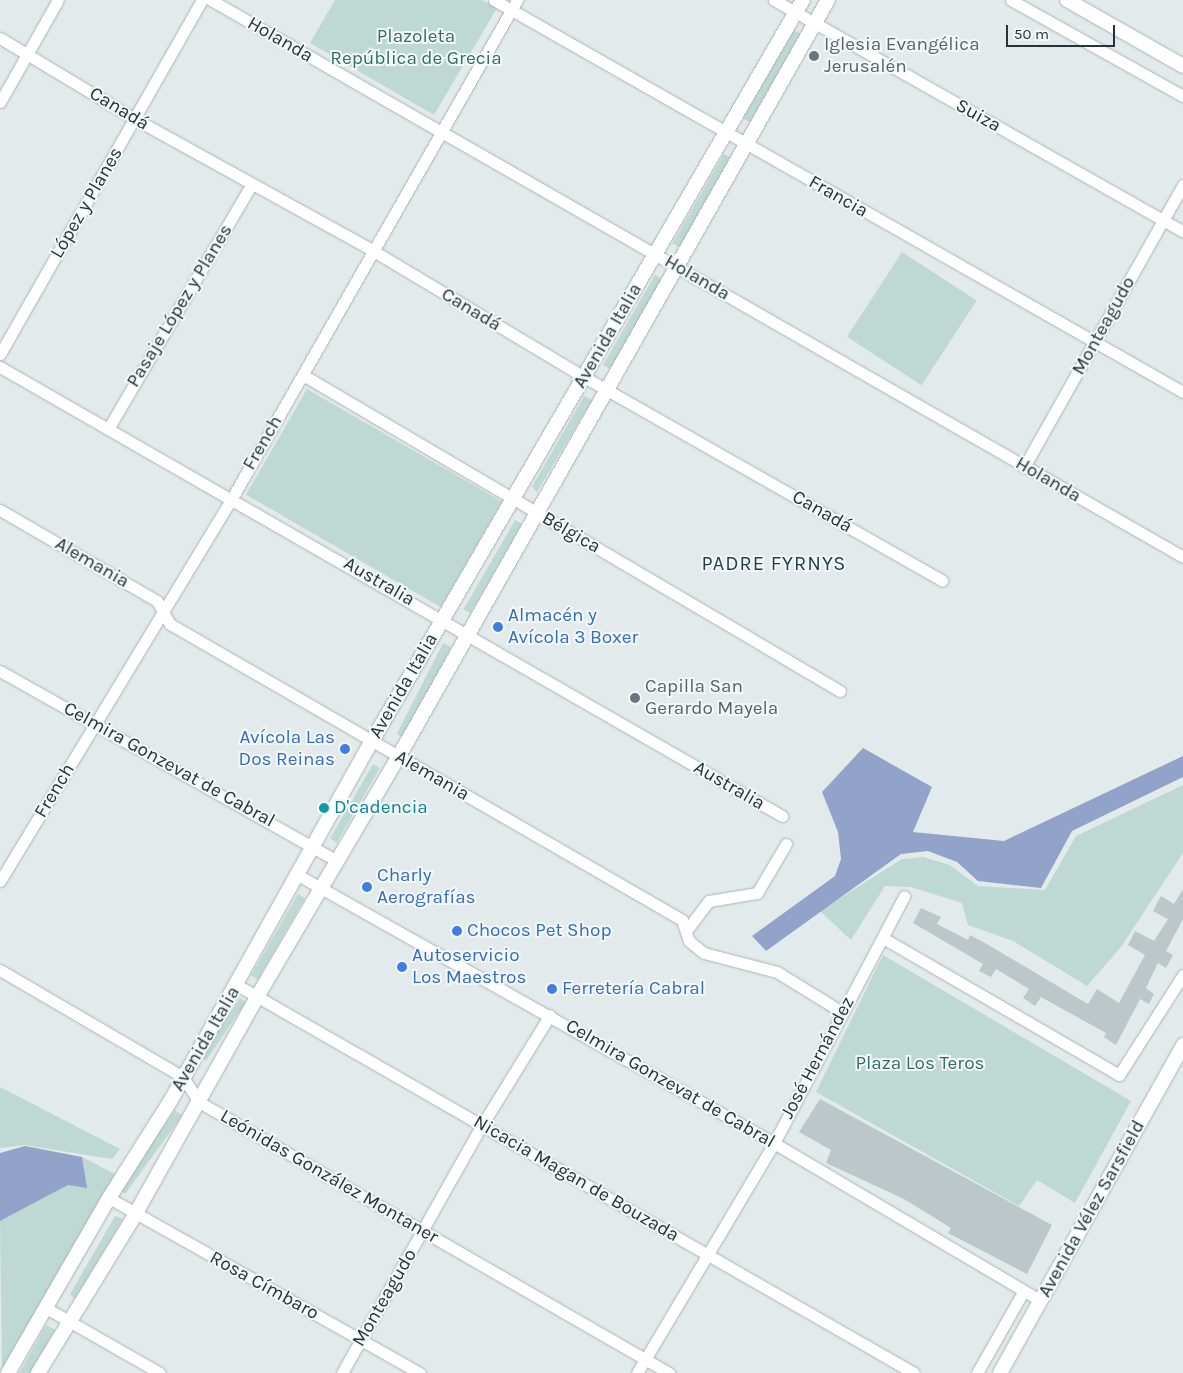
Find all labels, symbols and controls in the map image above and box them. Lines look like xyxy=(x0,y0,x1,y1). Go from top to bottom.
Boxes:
street label: Holanda xyxy=(243,12,317,68)
scale bar xyxy=(1008,15,1117,47)
text: 50 m xyxy=(1014,25,1049,43)
park label: Plazoleta República de Grecia xyxy=(330,26,502,70)
place label: Iglesia Evangélica Jerusalén xyxy=(824,34,980,78)
marker: Iglesia Evangélica Jerusalén xyxy=(808,50,820,62)
street label: Canadá xyxy=(85,82,153,136)
street label: Suiza xyxy=(951,94,1005,138)
street label: López y Planes xyxy=(46,143,128,263)
street label: Francia xyxy=(804,171,872,223)
street label: Pasaje López y Planes xyxy=(122,220,238,392)
street label: Holanda xyxy=(660,250,734,306)
street label: Monteagudo xyxy=(1068,273,1140,379)
street label: Avenida Italia xyxy=(569,279,647,393)
street label: Canadá xyxy=(437,283,505,337)
street label: French xyxy=(238,412,288,474)
street label: Holanda xyxy=(1011,452,1085,508)
street label: Canadá xyxy=(788,486,856,538)
street label: Bélgica xyxy=(538,507,604,559)
street label: Alemania xyxy=(51,533,133,593)
district label: PADRE FYRNYS xyxy=(700,551,848,575)
street label: Australia xyxy=(339,553,419,611)
place label: Almacén y Avícola 3 Boxer xyxy=(508,605,638,649)
marker: Almacén y Avícola 3 Boxer xyxy=(492,621,504,633)
street label: Avenida Italia xyxy=(365,629,443,743)
place label: Capilla San Gerardo Mayela xyxy=(645,676,778,720)
marker: Capilla San Gerardo Mayela xyxy=(629,692,641,704)
street label: Celmira Gonzevat de Cabral xyxy=(59,697,279,833)
place label: Avícola Las Dos Reinas xyxy=(239,727,335,771)
marker: Avícola Las Dos Reinas xyxy=(339,743,351,755)
street label: Alemania xyxy=(391,746,473,806)
street label: Australia xyxy=(689,757,769,815)
street label: French xyxy=(30,760,80,822)
place label: D'cadencia xyxy=(334,797,428,819)
marker: D'cadencia xyxy=(318,802,330,814)
place label: Charly Aerografías xyxy=(377,865,476,909)
marker: Charly Aerografías xyxy=(361,881,373,893)
place label: Chocos Pet Shop xyxy=(467,920,612,942)
marker: Chocos Pet Shop xyxy=(451,925,463,937)
place label: Autoservicio Los Maestros xyxy=(412,945,526,989)
marker: Autoservicio Los Maestros xyxy=(396,961,408,973)
place label: Ferretería Cabral xyxy=(562,978,705,1000)
street label: Avenida Italia xyxy=(167,982,245,1096)
marker: Ferretería Cabral xyxy=(546,983,558,995)
street label: José Hernández xyxy=(776,993,860,1123)
street label: Celmira Gonzevat de Cabral xyxy=(561,1015,779,1153)
park label: Plaza Los Teros xyxy=(855,1053,985,1075)
street label: Leónidas González Montaner xyxy=(216,1105,442,1249)
street label: Nicacia Magan de Bouzada xyxy=(469,1111,683,1247)
street label: Avenida Vélez Sarsfield xyxy=(1034,1116,1150,1302)
street label: Monteagudo xyxy=(348,1245,422,1351)
street label: Rosa Címbaro xyxy=(206,1247,322,1325)

